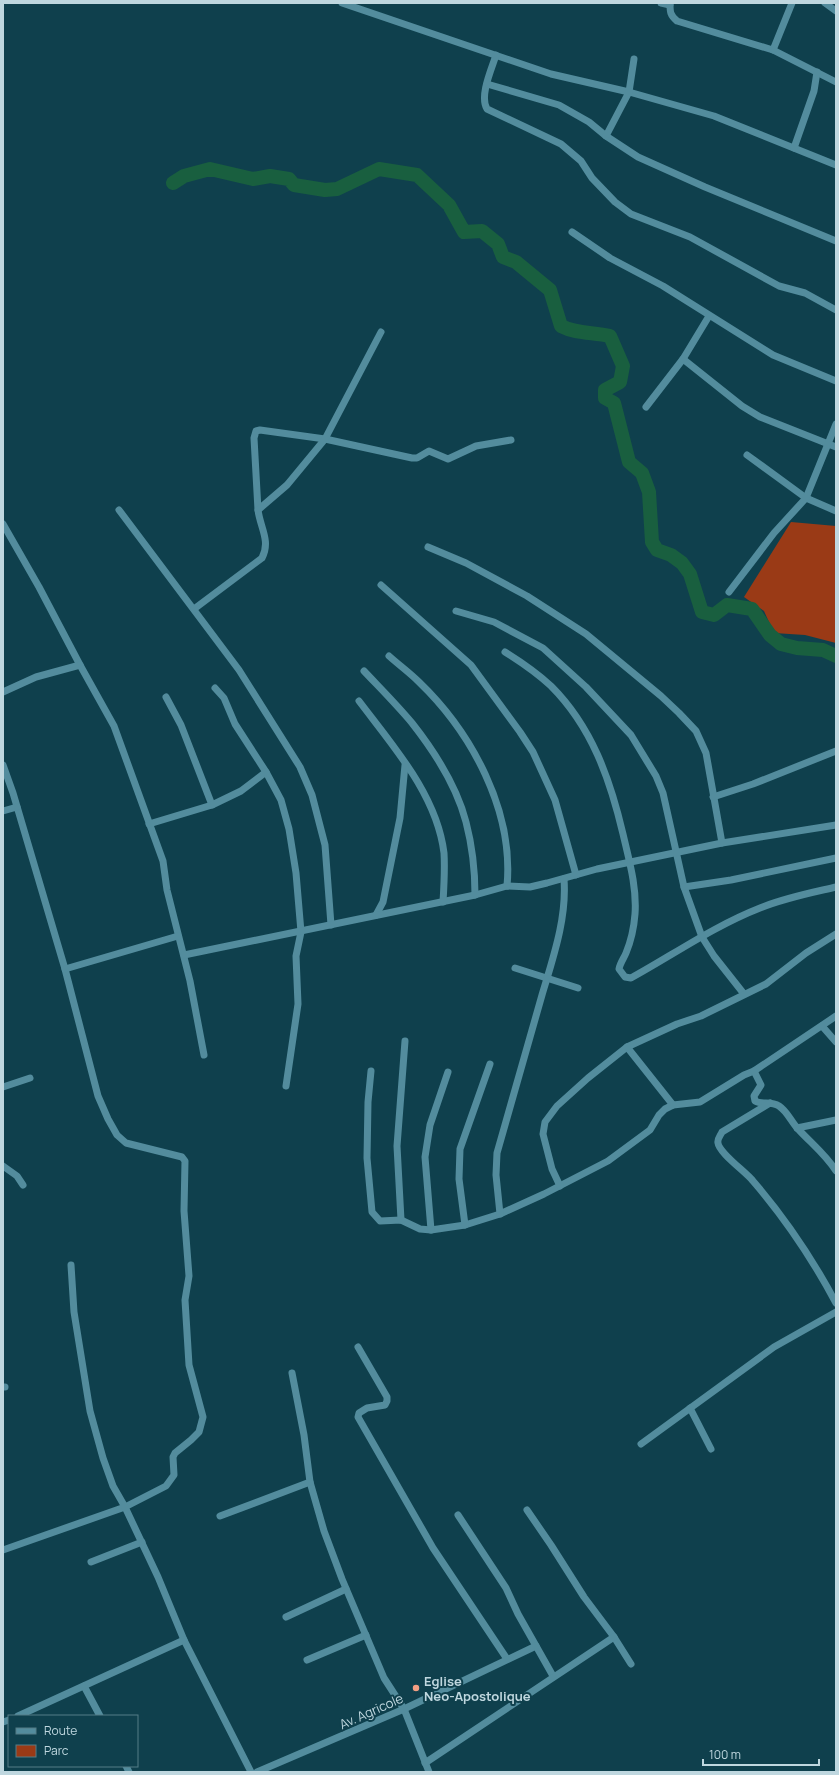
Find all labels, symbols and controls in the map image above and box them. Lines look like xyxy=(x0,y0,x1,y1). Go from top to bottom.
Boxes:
place label: Eglise Neo-Apostolique xyxy=(424,1672,531,1705)
marker: Eglise Neo-Apostolique xyxy=(411,1683,421,1693)
street label: Av. Agricole xyxy=(336,1689,406,1733)
legend xyxy=(8,1715,138,1767)
text: Route xyxy=(44,1722,77,1739)
scale bar xyxy=(703,1741,819,1767)
text: Parc xyxy=(44,1742,69,1759)
text: 100 m xyxy=(709,1746,741,1763)

